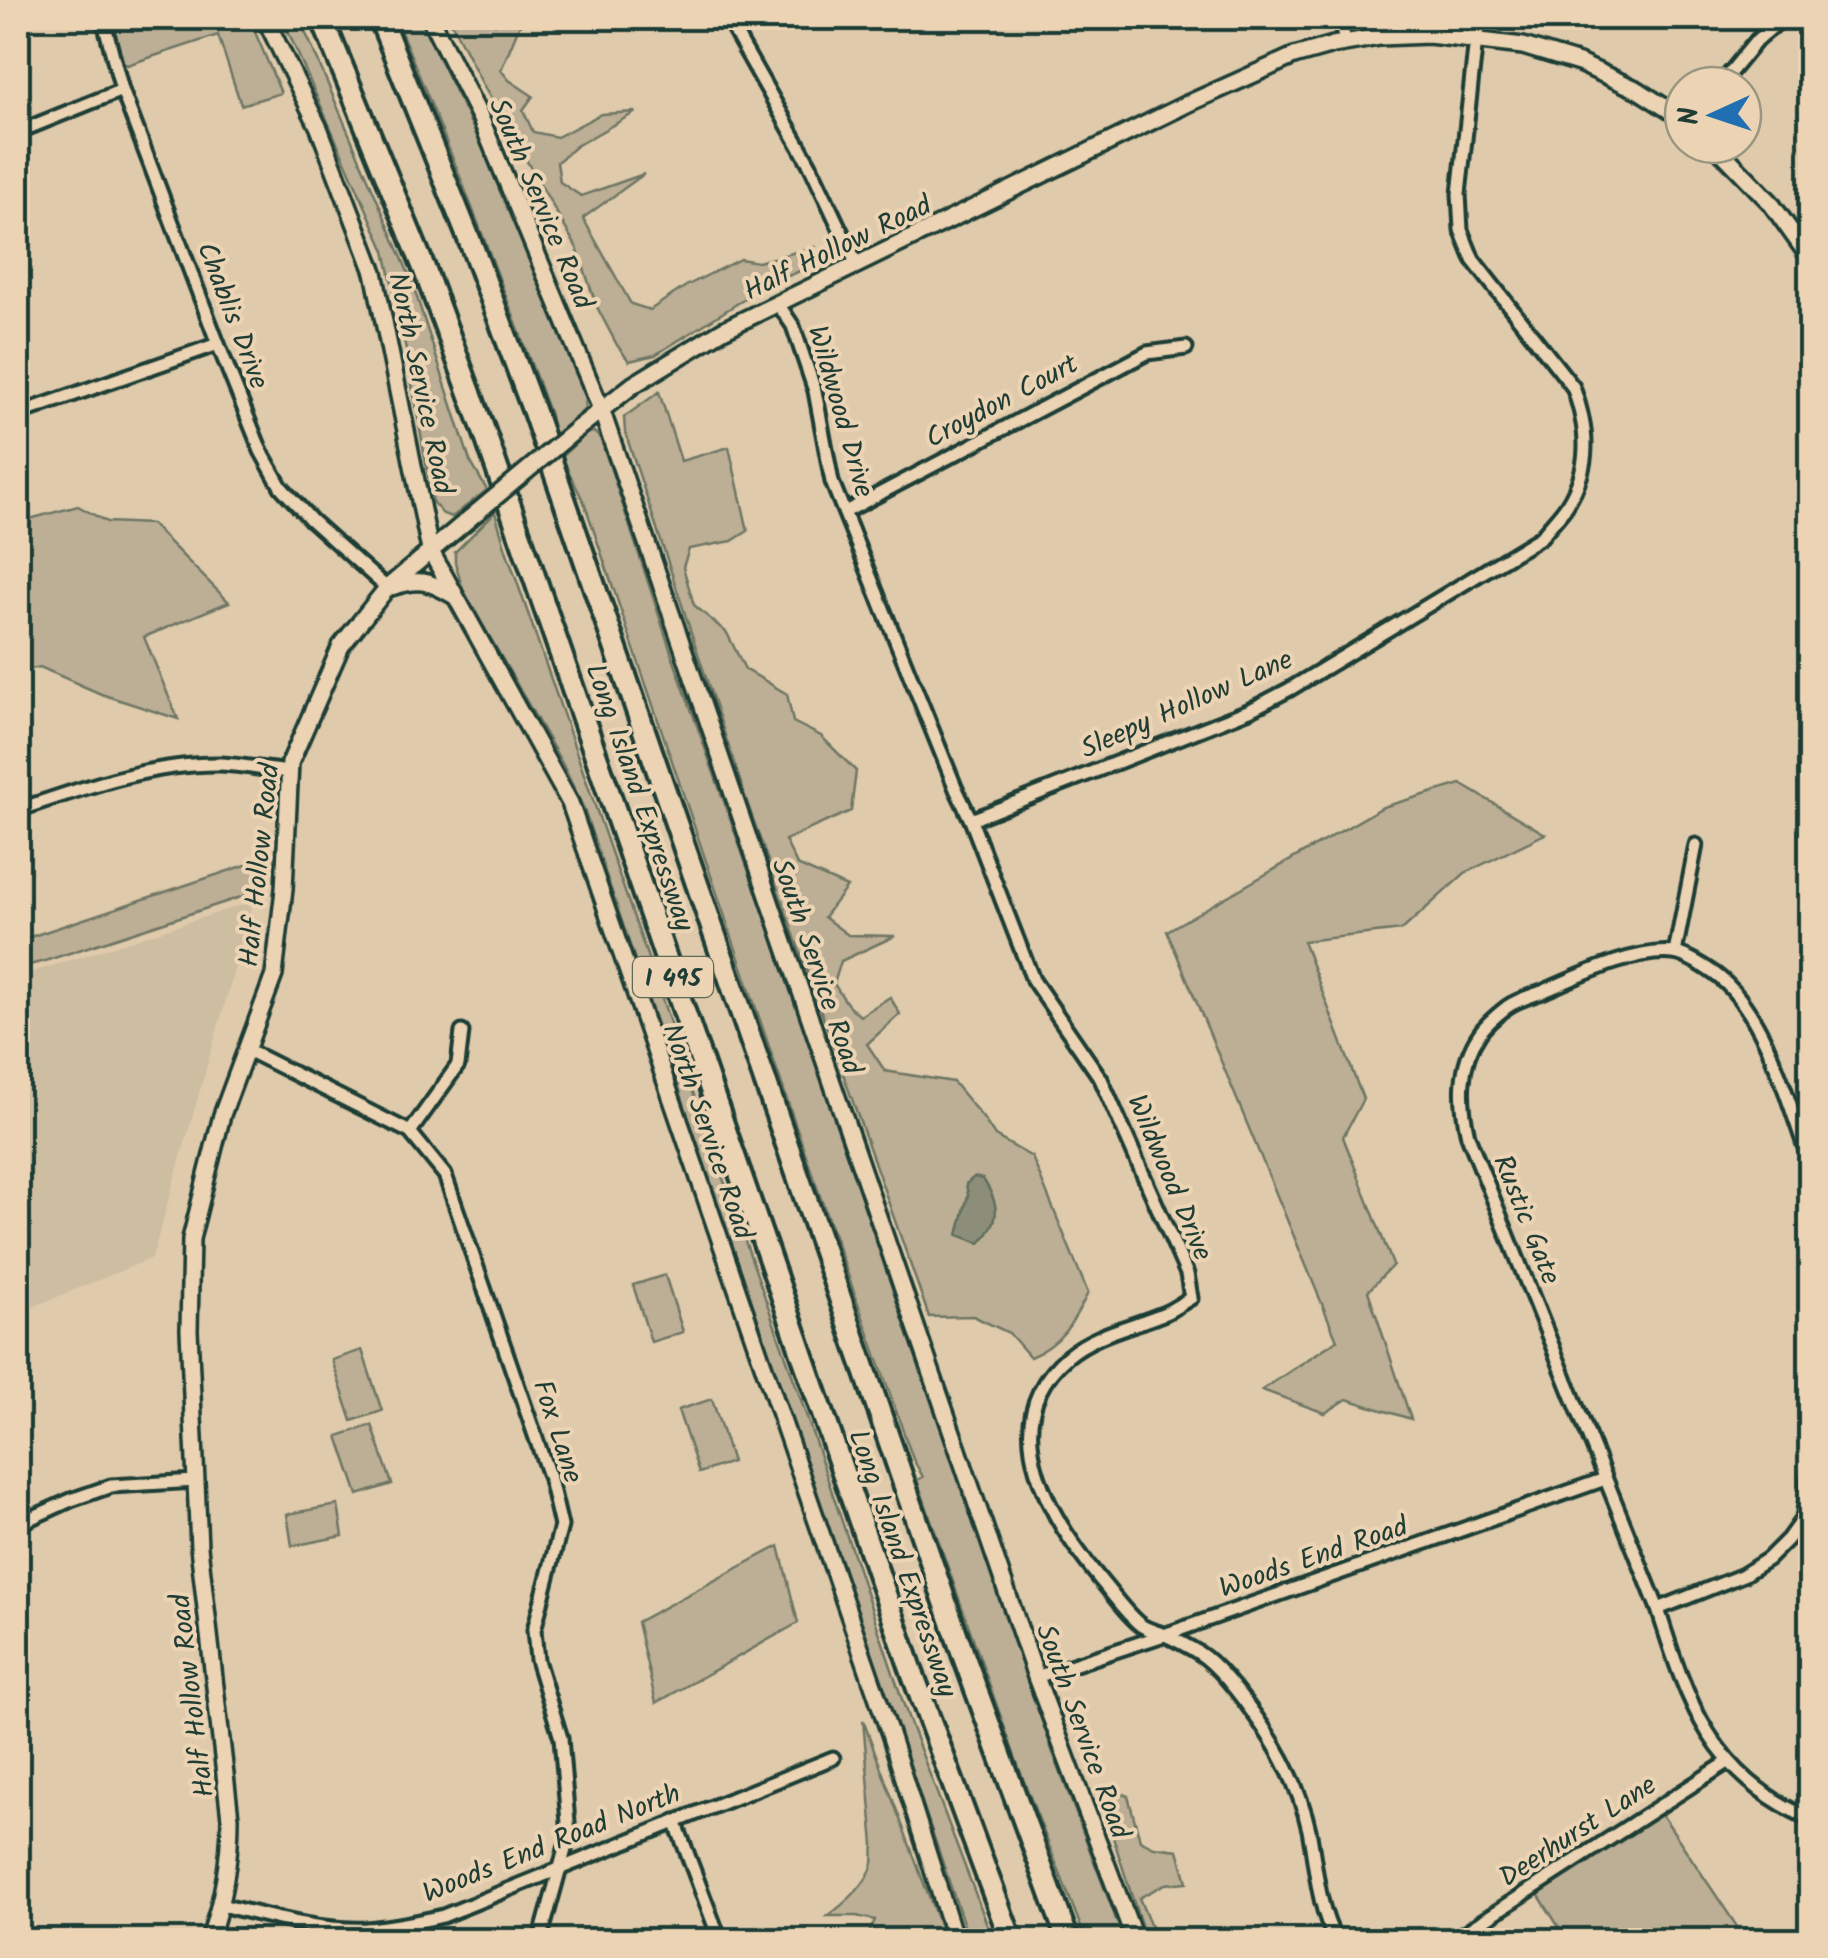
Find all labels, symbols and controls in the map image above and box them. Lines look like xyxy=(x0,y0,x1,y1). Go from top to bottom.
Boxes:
north arrow xyxy=(1663,65,1763,165)
street label: South Service Road xyxy=(475,91,605,318)
text: N xyxy=(1668,106,1713,126)
street label: Half Hollow Road xyxy=(736,184,941,314)
street label: Chablis Drive xyxy=(183,236,281,397)
street label: North Service Road xyxy=(374,268,465,500)
street label: Wildwood Drive xyxy=(794,320,886,503)
street label: Croydon Court xyxy=(918,342,1088,461)
street label: Sleepy Hollow Lane xyxy=(1073,638,1301,772)
street label: Long Island Expressway xyxy=(572,658,706,939)
street label: Half Hollow Road xyxy=(227,760,294,969)
street label: South Service Road xyxy=(758,853,874,1082)
road number: I 495 xyxy=(633,957,713,997)
street label: North Service Road xyxy=(649,1018,765,1247)
street label: Wildwood Drive xyxy=(1113,1088,1224,1269)
street label: Rustic Gate xyxy=(1479,1148,1572,1292)
street label: Fox Lane xyxy=(519,1374,595,1490)
street label: Long Island Expressway xyxy=(835,1424,969,1705)
street label: Woods End Road xyxy=(1213,1505,1415,1612)
street label: Half Hollow Road xyxy=(159,1590,228,1800)
street label: South Service Road xyxy=(1022,1618,1142,1847)
street label: Deerhurst Lane xyxy=(1491,1764,1667,1900)
street label: Woods End Road North xyxy=(416,1772,688,1917)

